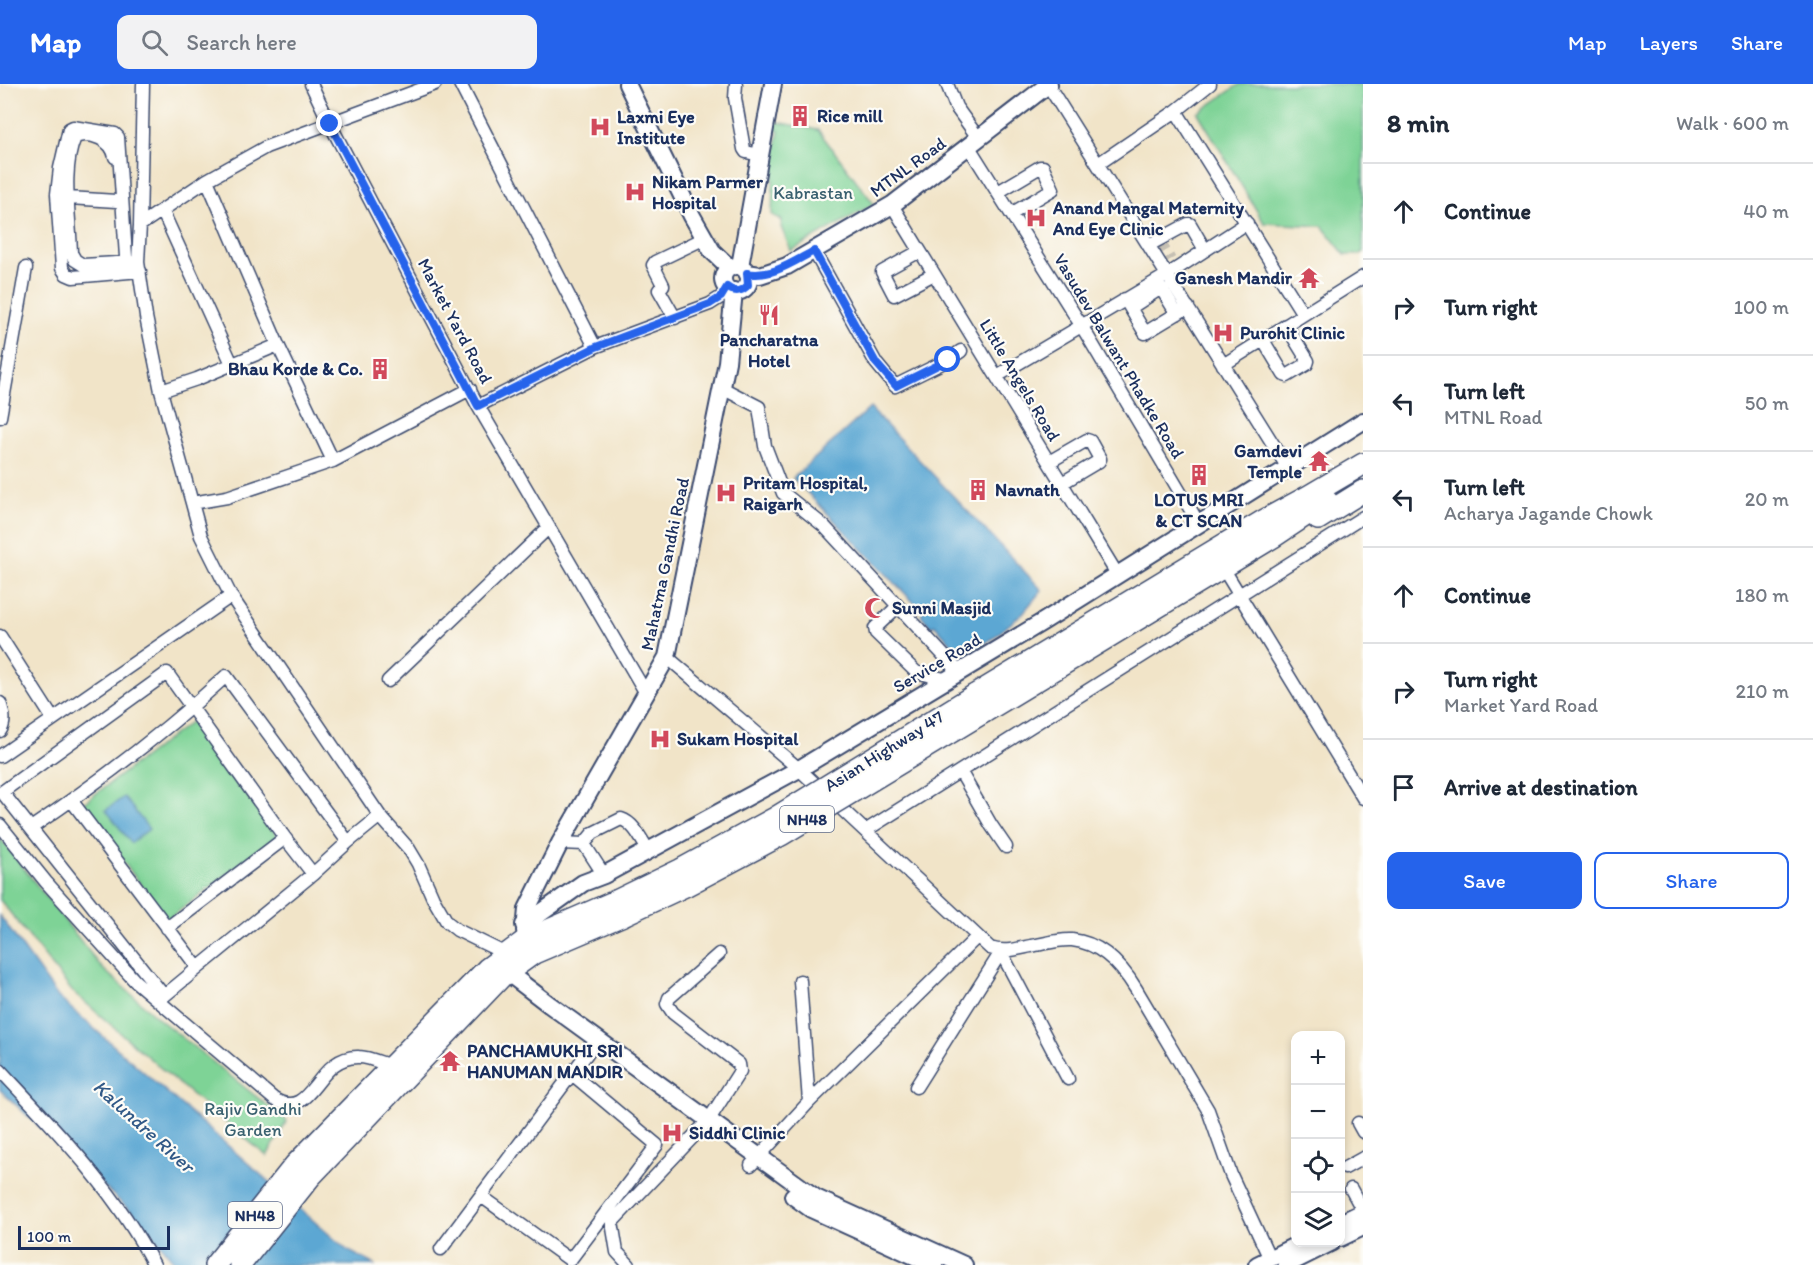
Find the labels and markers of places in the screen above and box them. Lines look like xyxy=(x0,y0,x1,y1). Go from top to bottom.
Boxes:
building icon: Rice mill xyxy=(788,104,812,128)
place label: Rice mill xyxy=(817,105,884,127)
place label: Laxmi Eye Institute xyxy=(617,106,695,149)
hospital icon: Laxmi Eye Institute xyxy=(588,115,612,139)
place label: Nikam Parmer Hospital xyxy=(652,171,764,214)
hospital icon: Nikam Parmer Hospital xyxy=(623,180,647,204)
place label: Anand Mangal Maternity And Eye Clinic xyxy=(1052,197,1244,240)
hospital icon: Anand Mangal Maternity And Eye Clinic xyxy=(1024,206,1048,230)
temple icon: Ganesh Mandir xyxy=(1297,266,1321,290)
place label: Ganesh Mandir xyxy=(1175,267,1293,289)
restaurant icon: Pancharatna Hotel xyxy=(757,303,781,327)
hospital icon: Purohit Clinic xyxy=(1211,321,1235,345)
place label: Purohit Clinic xyxy=(1240,322,1346,344)
place label: Pancharatna Hotel xyxy=(720,329,819,372)
building icon: Bhau Korde & Co. xyxy=(368,357,392,381)
place label: Bhau Korde & Co. xyxy=(228,358,363,380)
place label: Gamdevi Temple xyxy=(1234,440,1302,483)
temple icon: Gamdevi Temple xyxy=(1307,449,1331,473)
building icon: LOTUS MRI & CT SCAN xyxy=(1187,463,1211,487)
place label: Pritam Hospital, Raigarh xyxy=(743,472,868,515)
building icon: Navnath xyxy=(966,478,990,502)
place label: Navnath xyxy=(995,479,1060,501)
hospital icon: Pritam Hospital, Raigarh xyxy=(714,481,738,505)
place label: LOTUS MRI & CT SCAN xyxy=(1154,489,1244,532)
mosque icon: Sunni Masjid xyxy=(863,596,887,620)
place label: Sunni Masjid xyxy=(892,597,992,619)
hospital icon: Sukam Hospital xyxy=(648,727,672,751)
place label: Sukam Hospital xyxy=(677,728,799,750)
place label: PANCHAMUKHI SRI HANUMAN MANDIR xyxy=(467,1040,624,1083)
temple icon: PANCHAMUKHI SRI HANUMAN MANDIR xyxy=(438,1049,462,1073)
hospital icon: Siddhi Clinic xyxy=(660,1121,684,1145)
place label: Siddhi Clinic xyxy=(689,1122,786,1144)

